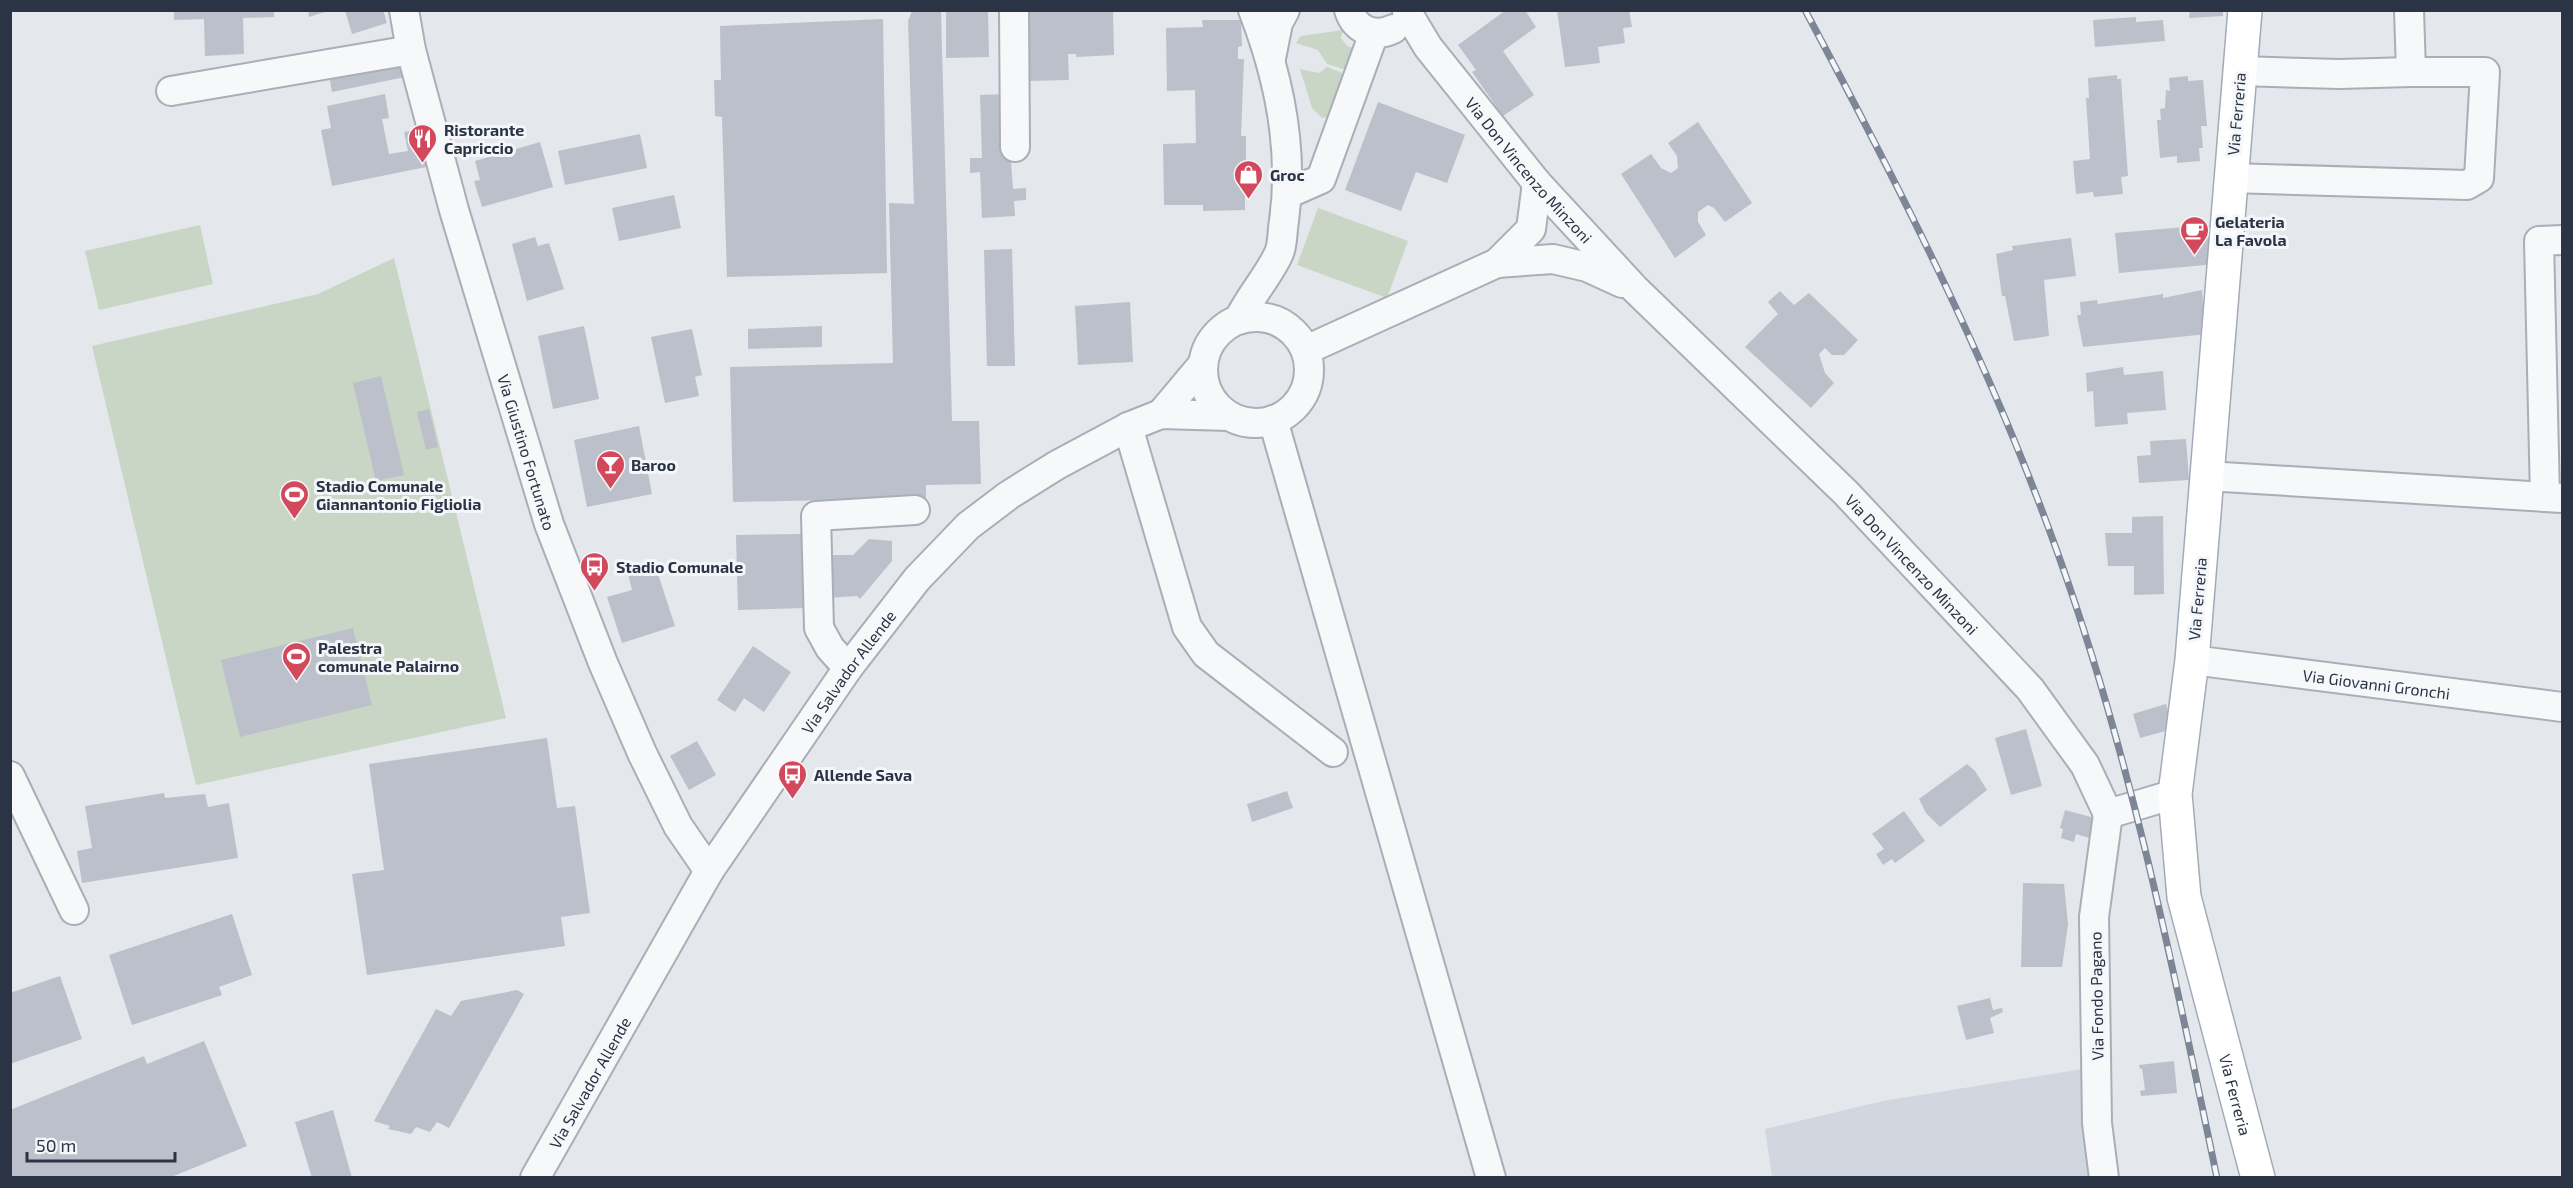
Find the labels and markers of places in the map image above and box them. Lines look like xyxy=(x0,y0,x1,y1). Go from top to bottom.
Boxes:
place label: Ristorante Capriccio xyxy=(444,120,524,157)
restaurant icon: Ristorante Capriccio xyxy=(407,122,439,164)
shop icon: Groc xyxy=(1233,158,1265,200)
place label: Groc xyxy=(1270,165,1305,184)
place label: Gelateria La Favola xyxy=(2215,212,2287,249)
cafe icon: Gelateria La Favola xyxy=(2178,214,2210,256)
bar icon: Baroo xyxy=(594,448,626,490)
place label: Baroo xyxy=(631,455,676,474)
place label: Stadio Comunale Giannantonio Figliolia xyxy=(316,476,481,513)
sports icon: Stadio Comunale Giannantonio Figliolia xyxy=(279,478,311,520)
bus stop icon: Stadio Comunale xyxy=(579,550,611,592)
place label: Stadio Comunale xyxy=(616,557,743,576)
place label: Palestra comunale Palairno xyxy=(318,638,459,675)
sports icon: Palestra comunale Palairno xyxy=(281,640,313,682)
bus stop icon: Allende Sava xyxy=(777,758,809,800)
place label: Allende Sava xyxy=(814,765,912,784)

